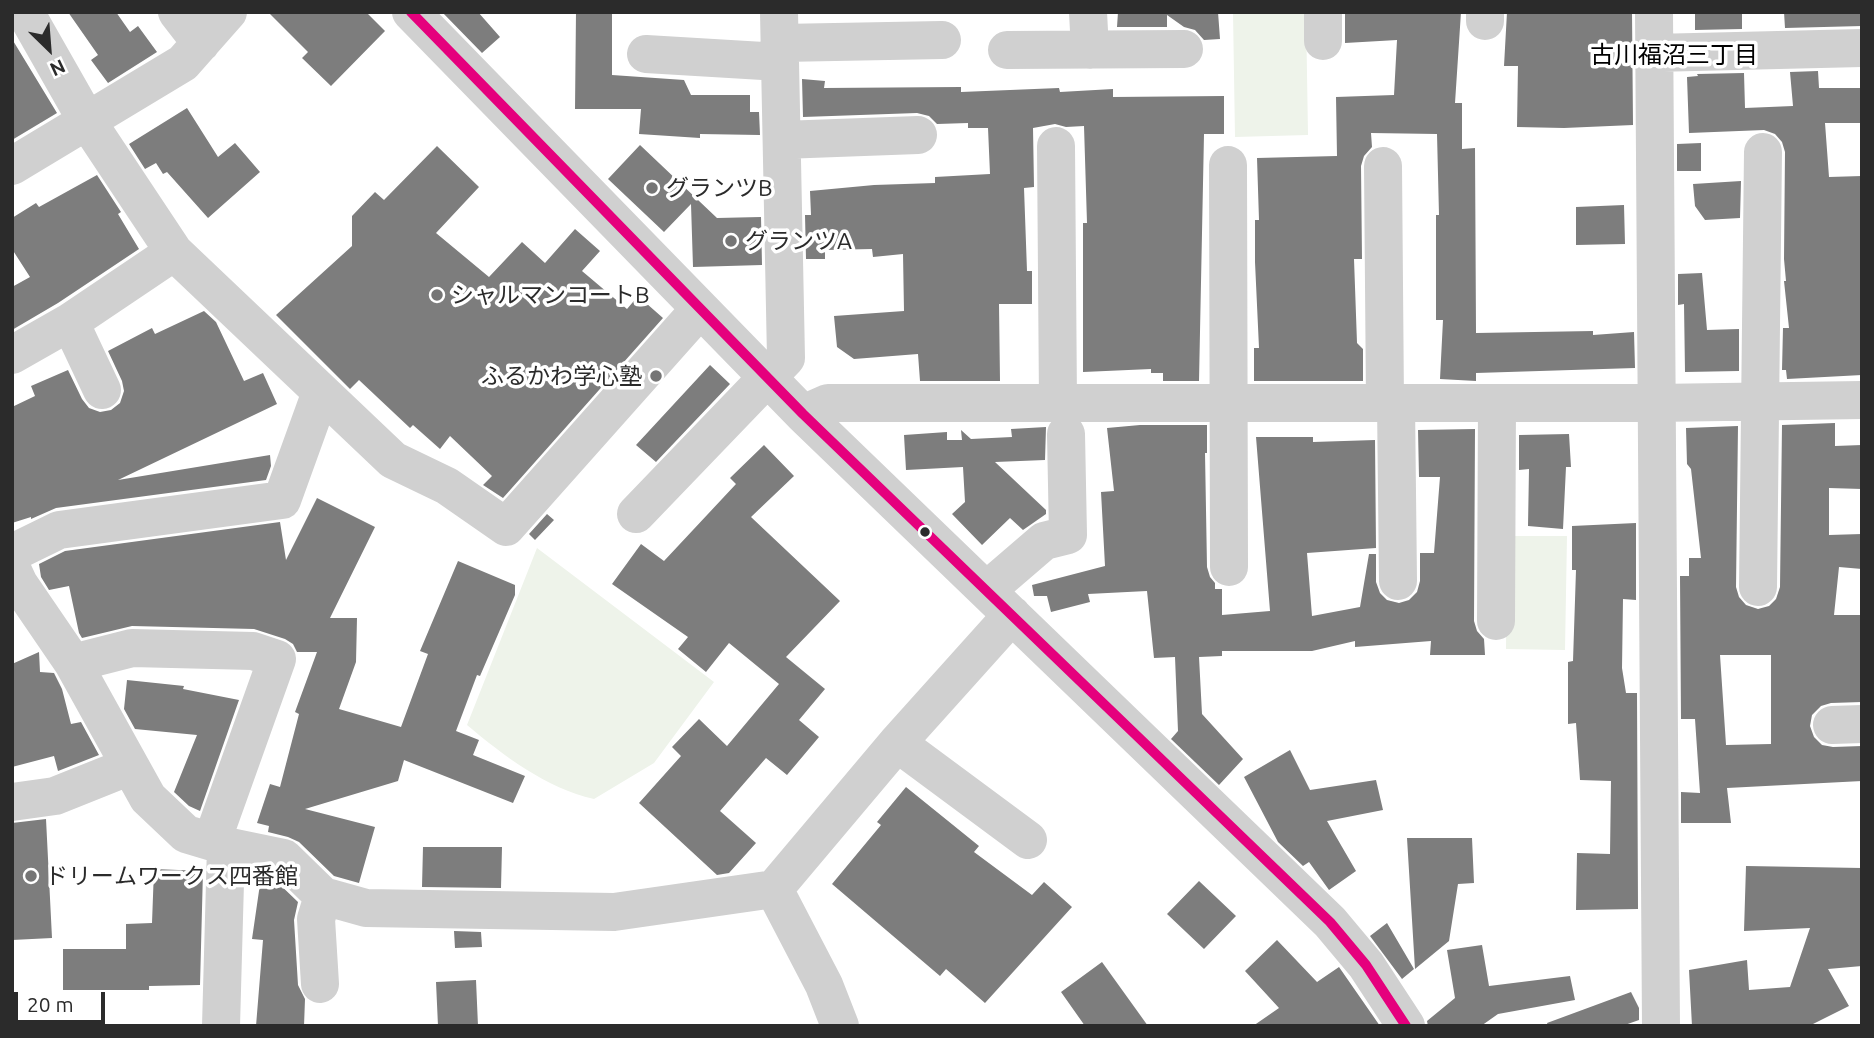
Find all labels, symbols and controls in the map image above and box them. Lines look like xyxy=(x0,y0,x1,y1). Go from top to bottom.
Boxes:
north arrow xyxy=(14,14,84,84)
district label: 古川福沼三丁目 xyxy=(1590,41,1758,69)
text: N xyxy=(47,55,69,81)
place label: グランツB xyxy=(666,174,773,202)
marker: グランツB xyxy=(644,180,660,196)
place label: グランツA xyxy=(745,227,852,255)
marker: グランツA xyxy=(723,233,739,249)
place label: シャルマンコートB xyxy=(451,281,650,309)
marker: シャルマンコートB xyxy=(429,287,445,303)
place label: ふるかわ学心塾 xyxy=(481,362,642,390)
marker: ふるかわ学心塾 xyxy=(648,368,664,384)
unlabelled marker xyxy=(918,525,932,539)
place label: ドリームワークス四番館 xyxy=(45,862,298,890)
marker: ドリームワークス四番館 xyxy=(23,868,39,884)
scale bar xyxy=(18,978,108,1022)
text: 20 m xyxy=(27,992,74,1016)

